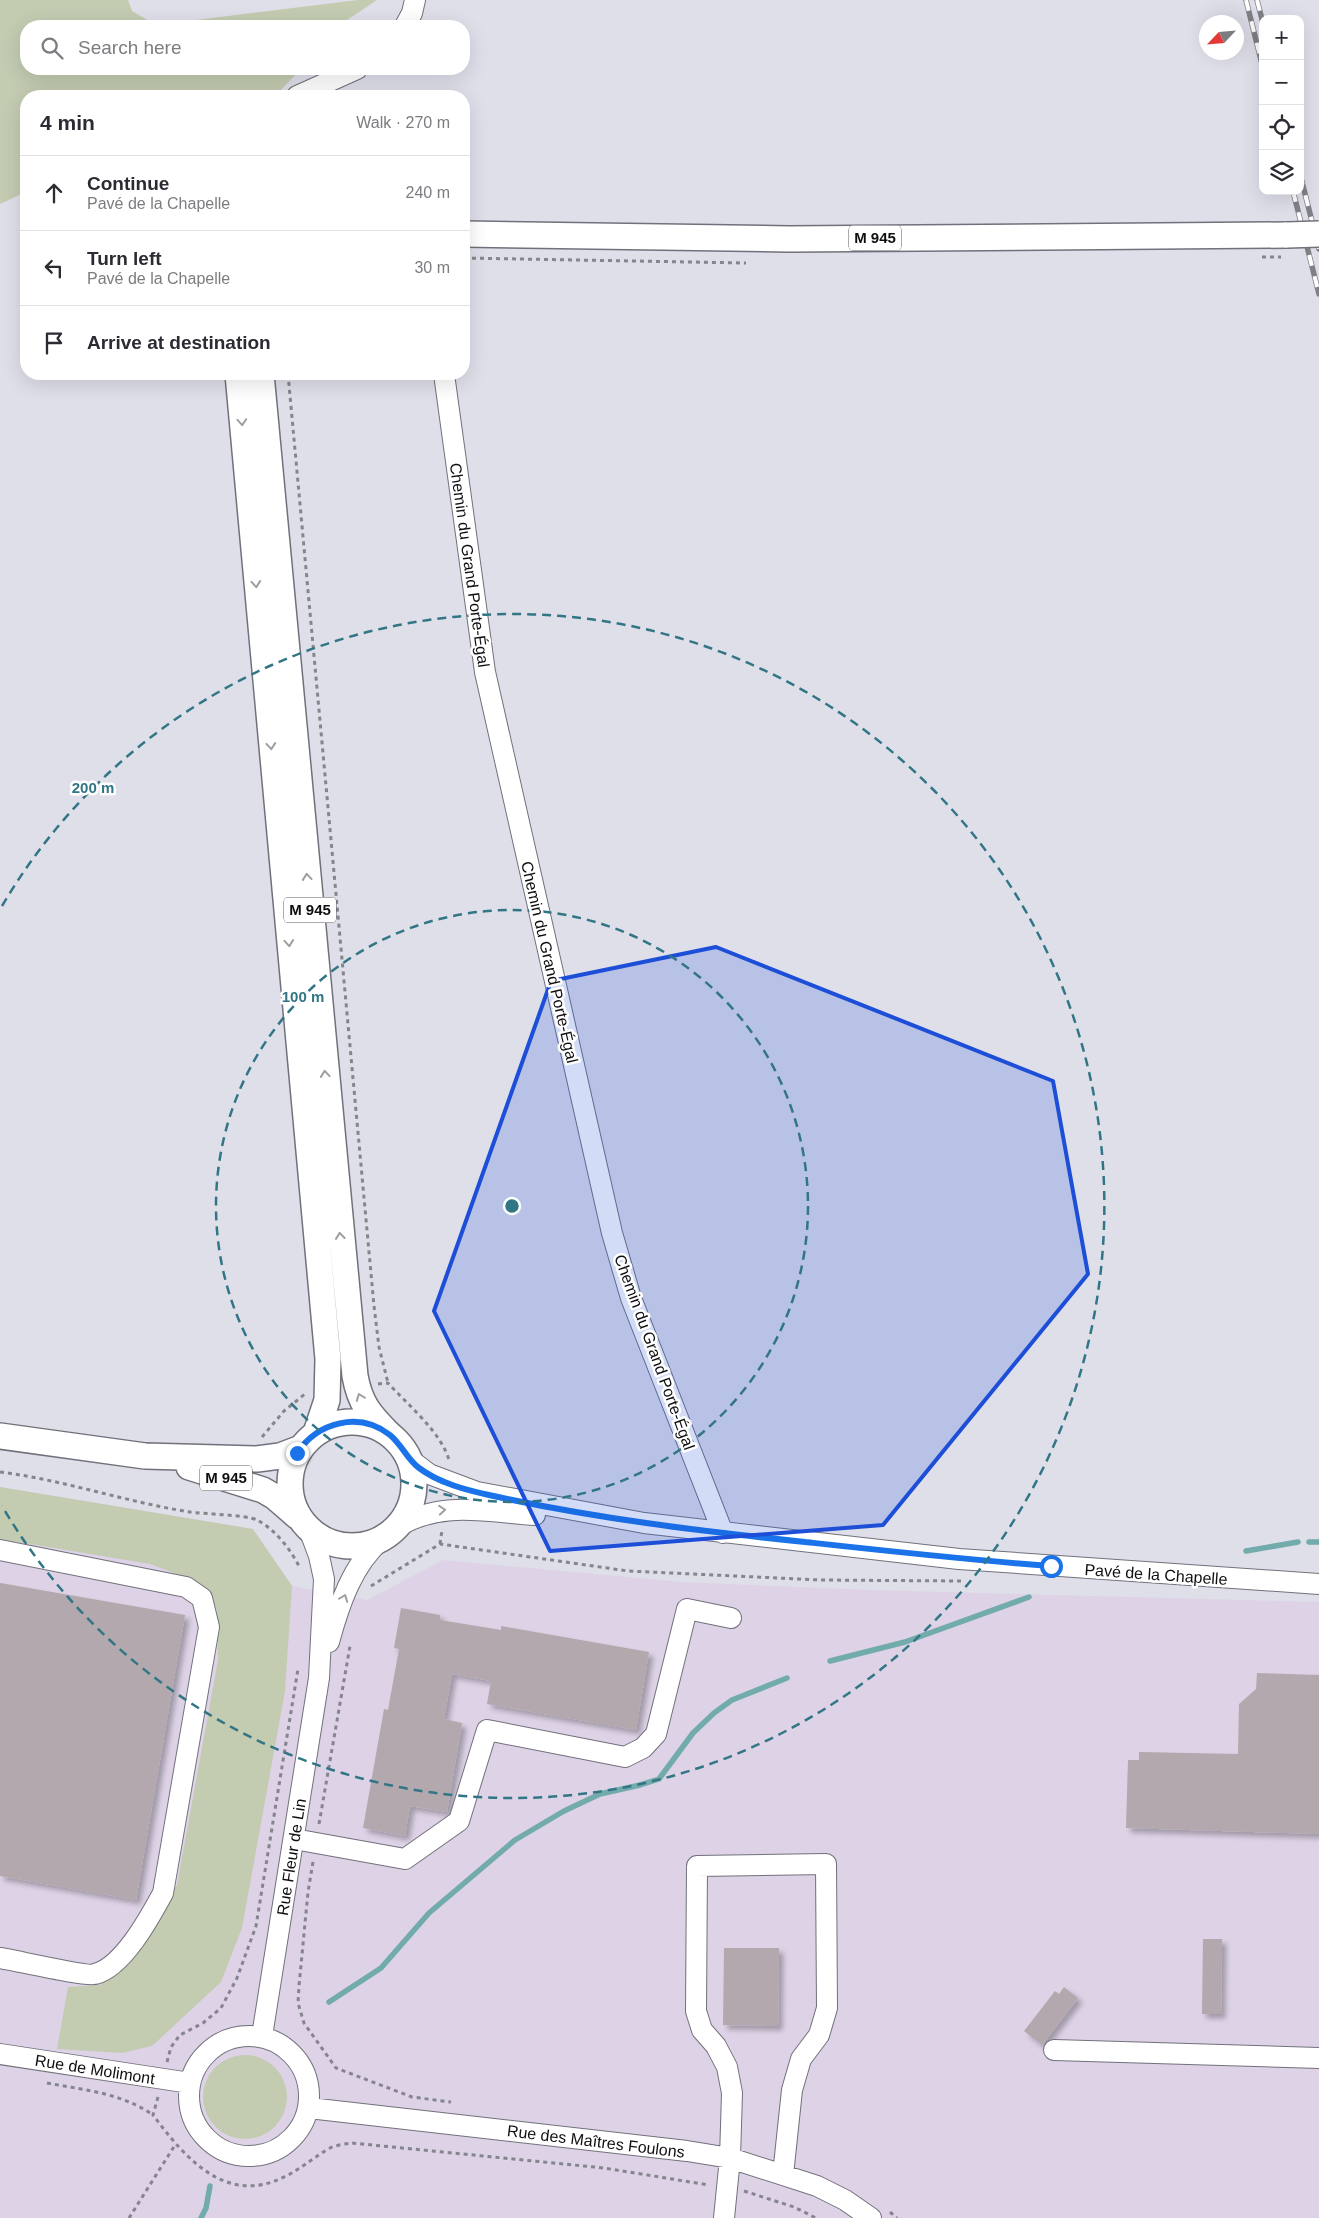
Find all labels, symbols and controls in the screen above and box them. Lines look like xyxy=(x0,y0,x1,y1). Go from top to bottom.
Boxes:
north arrow xyxy=(1199,15,1244,60)
map controls xyxy=(1259,15,1304,195)
button: + xyxy=(1259,15,1304,60)
search box xyxy=(20,20,470,75)
icon: search xyxy=(38,34,66,62)
text: Search here xyxy=(78,37,182,58)
button: − xyxy=(1259,60,1304,105)
button: locate xyxy=(1259,105,1304,150)
text: 4 min xyxy=(40,111,95,134)
text: Walk · 270 m xyxy=(356,114,450,131)
button: layers xyxy=(1259,150,1304,195)
text: Continue xyxy=(87,173,169,194)
icon: ahead xyxy=(40,179,68,207)
text: 240 m xyxy=(406,184,450,201)
text: Pavé de la Chapelle xyxy=(87,195,230,212)
road number: M 945 xyxy=(849,226,901,250)
text: Turn left xyxy=(87,248,162,269)
icon: left xyxy=(40,254,68,282)
text: 30 m xyxy=(414,259,450,276)
text: Pavé de la Chapelle xyxy=(87,270,230,287)
icon: arrive xyxy=(40,329,68,357)
text: Arrive at destination xyxy=(87,332,271,353)
one-way arrow xyxy=(236,419,247,427)
street label: Chemin du Grand Porte-Égal xyxy=(447,462,493,668)
one-way arrow xyxy=(250,580,261,588)
one-way arrow xyxy=(265,742,276,750)
text: 200 m xyxy=(72,779,114,796)
street label: Chemin du Grand Porte-Égal xyxy=(518,859,582,1065)
one-way arrow xyxy=(302,873,313,881)
road number: M 945 xyxy=(284,898,336,922)
one-way arrow xyxy=(283,939,294,947)
text: 100 m xyxy=(282,988,324,1005)
one-way arrow xyxy=(320,1070,331,1078)
centre of rings xyxy=(503,1197,521,1215)
one-way arrow xyxy=(335,1232,346,1240)
street label: Chemin du Grand Porte-Égal xyxy=(611,1252,699,1452)
one-way arrow xyxy=(356,1393,367,1402)
route end xyxy=(286,1442,309,1465)
road number: M 945 xyxy=(200,1466,252,1490)
one-way arrow xyxy=(439,1505,447,1516)
route start xyxy=(1040,1555,1063,1578)
street label: Pavé de la Chapelle xyxy=(1084,1561,1228,1588)
one-way arrow xyxy=(338,1594,348,1603)
street label: Rue Fleur de Lin xyxy=(274,1797,309,1917)
street label: Rue de Molimont xyxy=(34,2052,157,2087)
street label: Rue des Maîtres Foulons xyxy=(506,2122,686,2161)

